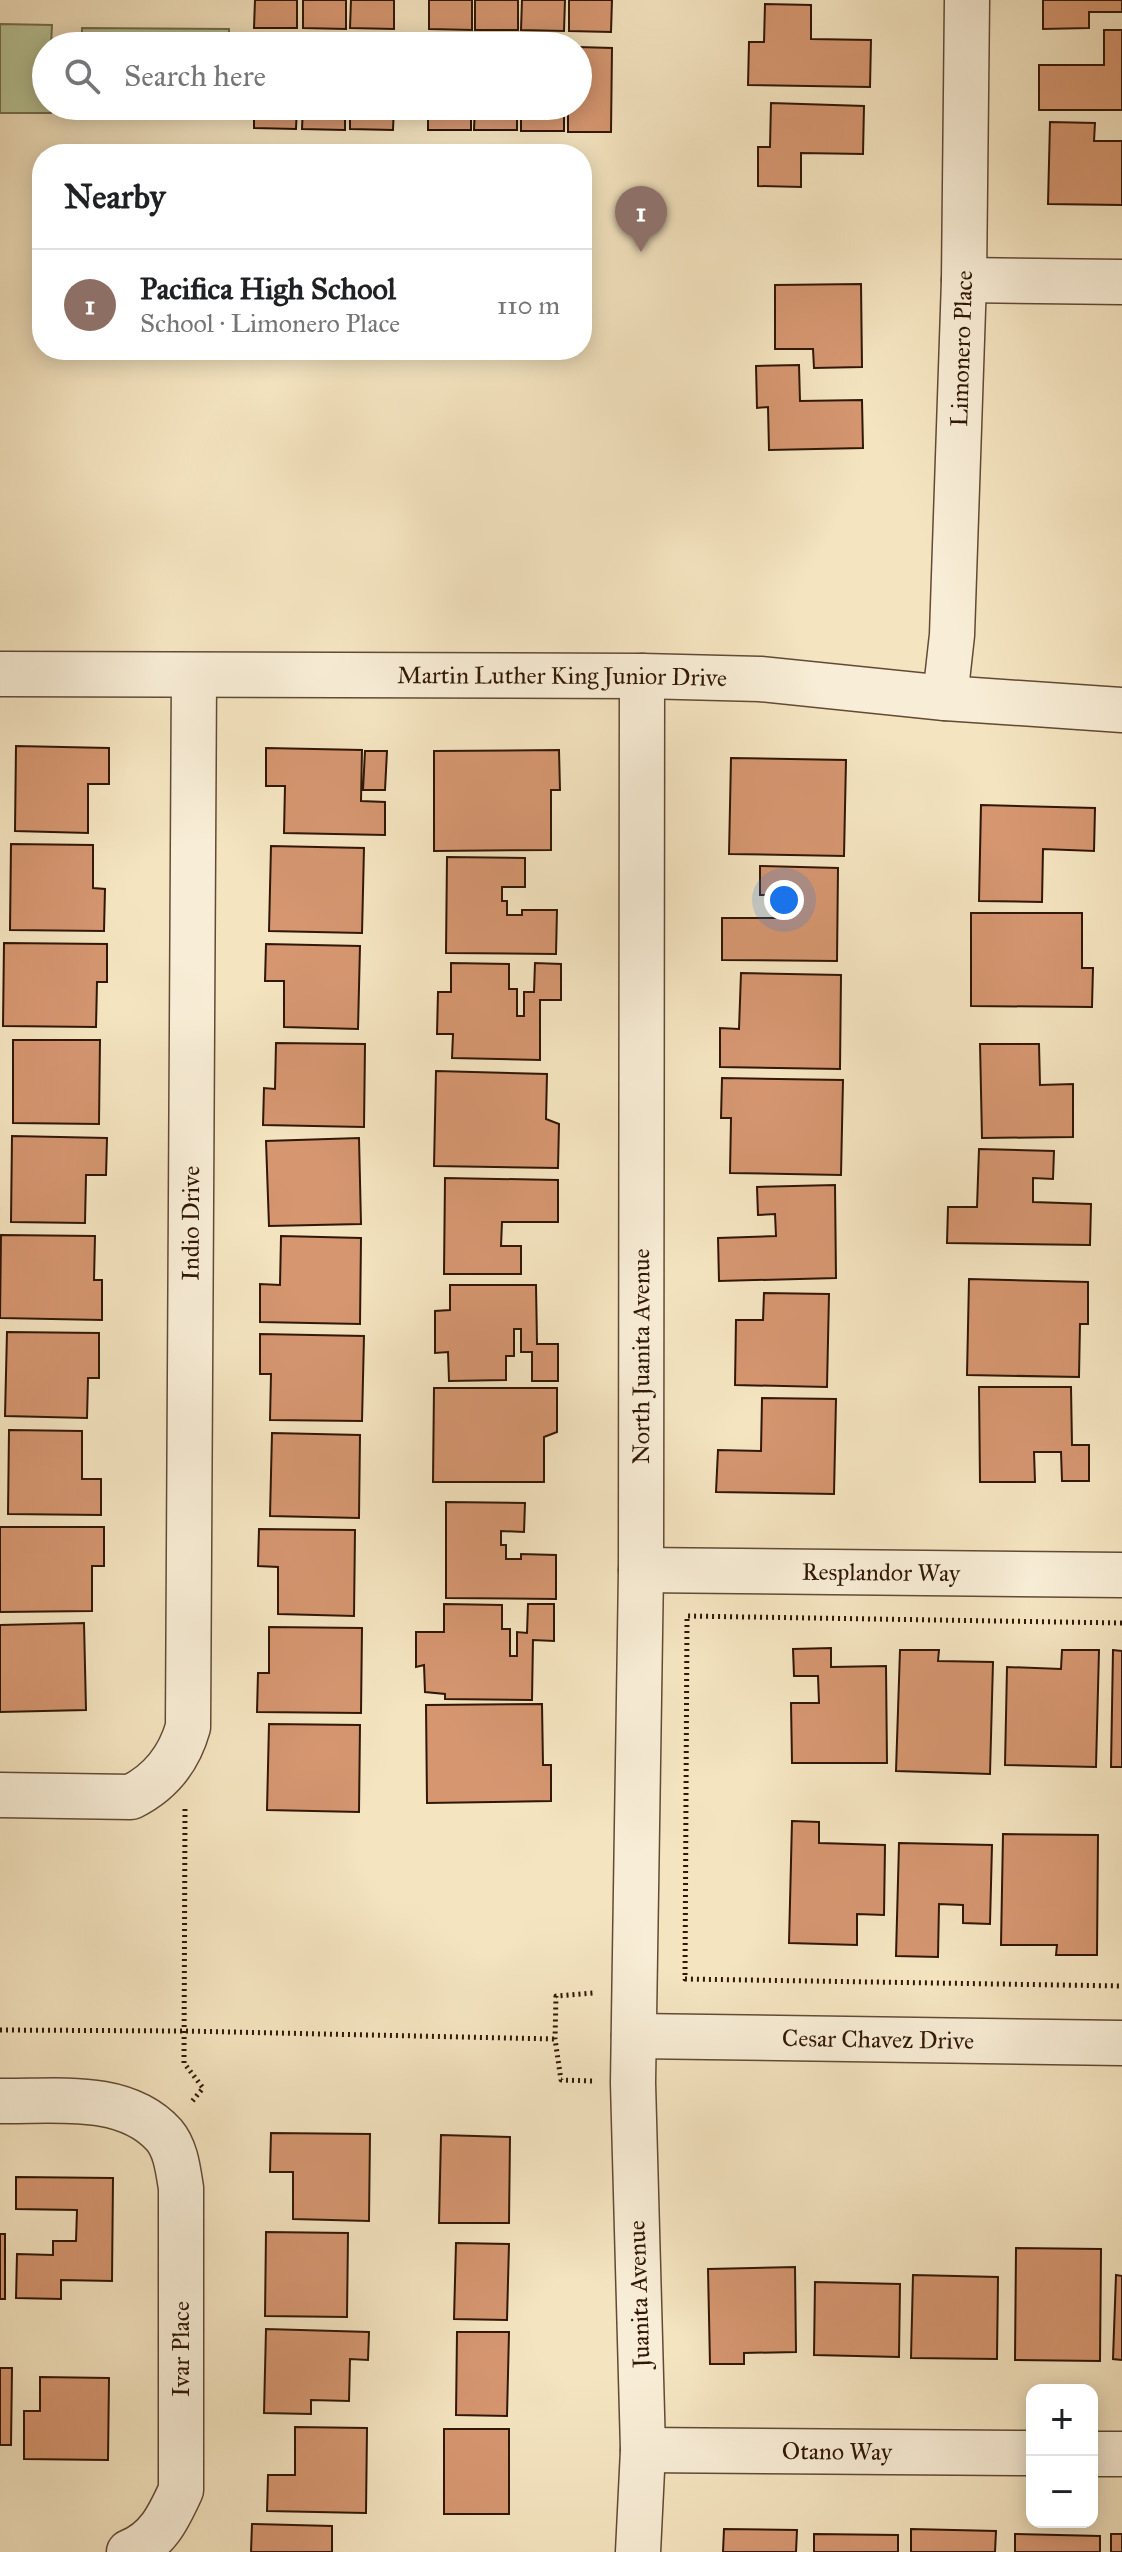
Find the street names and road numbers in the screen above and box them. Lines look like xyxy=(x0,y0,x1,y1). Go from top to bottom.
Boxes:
street label: Limonero Place xyxy=(944,270,979,427)
street label: Martin Luther King Junior Drive xyxy=(397,660,727,693)
street label: Indio Drive xyxy=(176,1166,206,1281)
street label: North Juanita Avenue xyxy=(626,1248,656,1464)
street label: Resplandor Way xyxy=(802,1557,961,1588)
street label: Cesar Chavez Drive xyxy=(782,2023,974,2056)
street label: Juanita Avenue xyxy=(621,2220,657,2371)
street label: Ivar Place xyxy=(166,2301,196,2397)
street label: Otano Way xyxy=(782,2436,893,2467)

